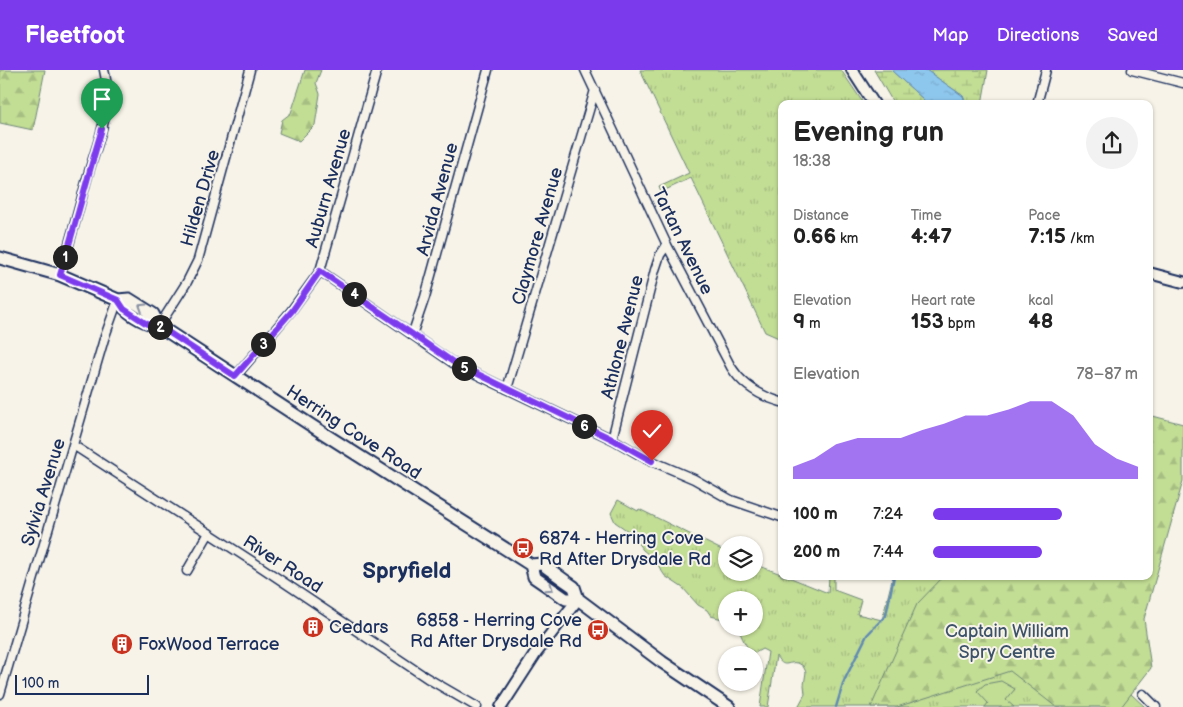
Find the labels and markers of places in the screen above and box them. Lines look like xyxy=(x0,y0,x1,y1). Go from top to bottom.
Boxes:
pin xyxy=(81,78,123,129)
pin: 1 xyxy=(52,244,78,270)
pin: 4 xyxy=(342,282,366,306)
pin: 2 xyxy=(148,314,172,340)
pin: 3 xyxy=(250,332,276,356)
pin: 5 xyxy=(452,356,476,380)
pin xyxy=(631,410,673,461)
pin: 6 xyxy=(572,414,596,438)
place label: 6874 - Herring Cove Rd After Drysdale Rd xyxy=(539,528,711,570)
bus stop icon: 6874 - Herring Cove Rd After Drysdale Rd xyxy=(511,536,535,560)
place label: 6858 - Herring Cove Rd After Drysdale Rd xyxy=(410,610,582,652)
building icon: Cedars xyxy=(301,615,325,639)
place label: Cedars xyxy=(329,617,388,638)
bus stop icon: 6858 - Herring Cove Rd After Drysdale Rd xyxy=(586,618,610,642)
building icon: FoxWood Terrace xyxy=(110,632,134,656)
place label: FoxWood Terrace xyxy=(138,634,280,655)

